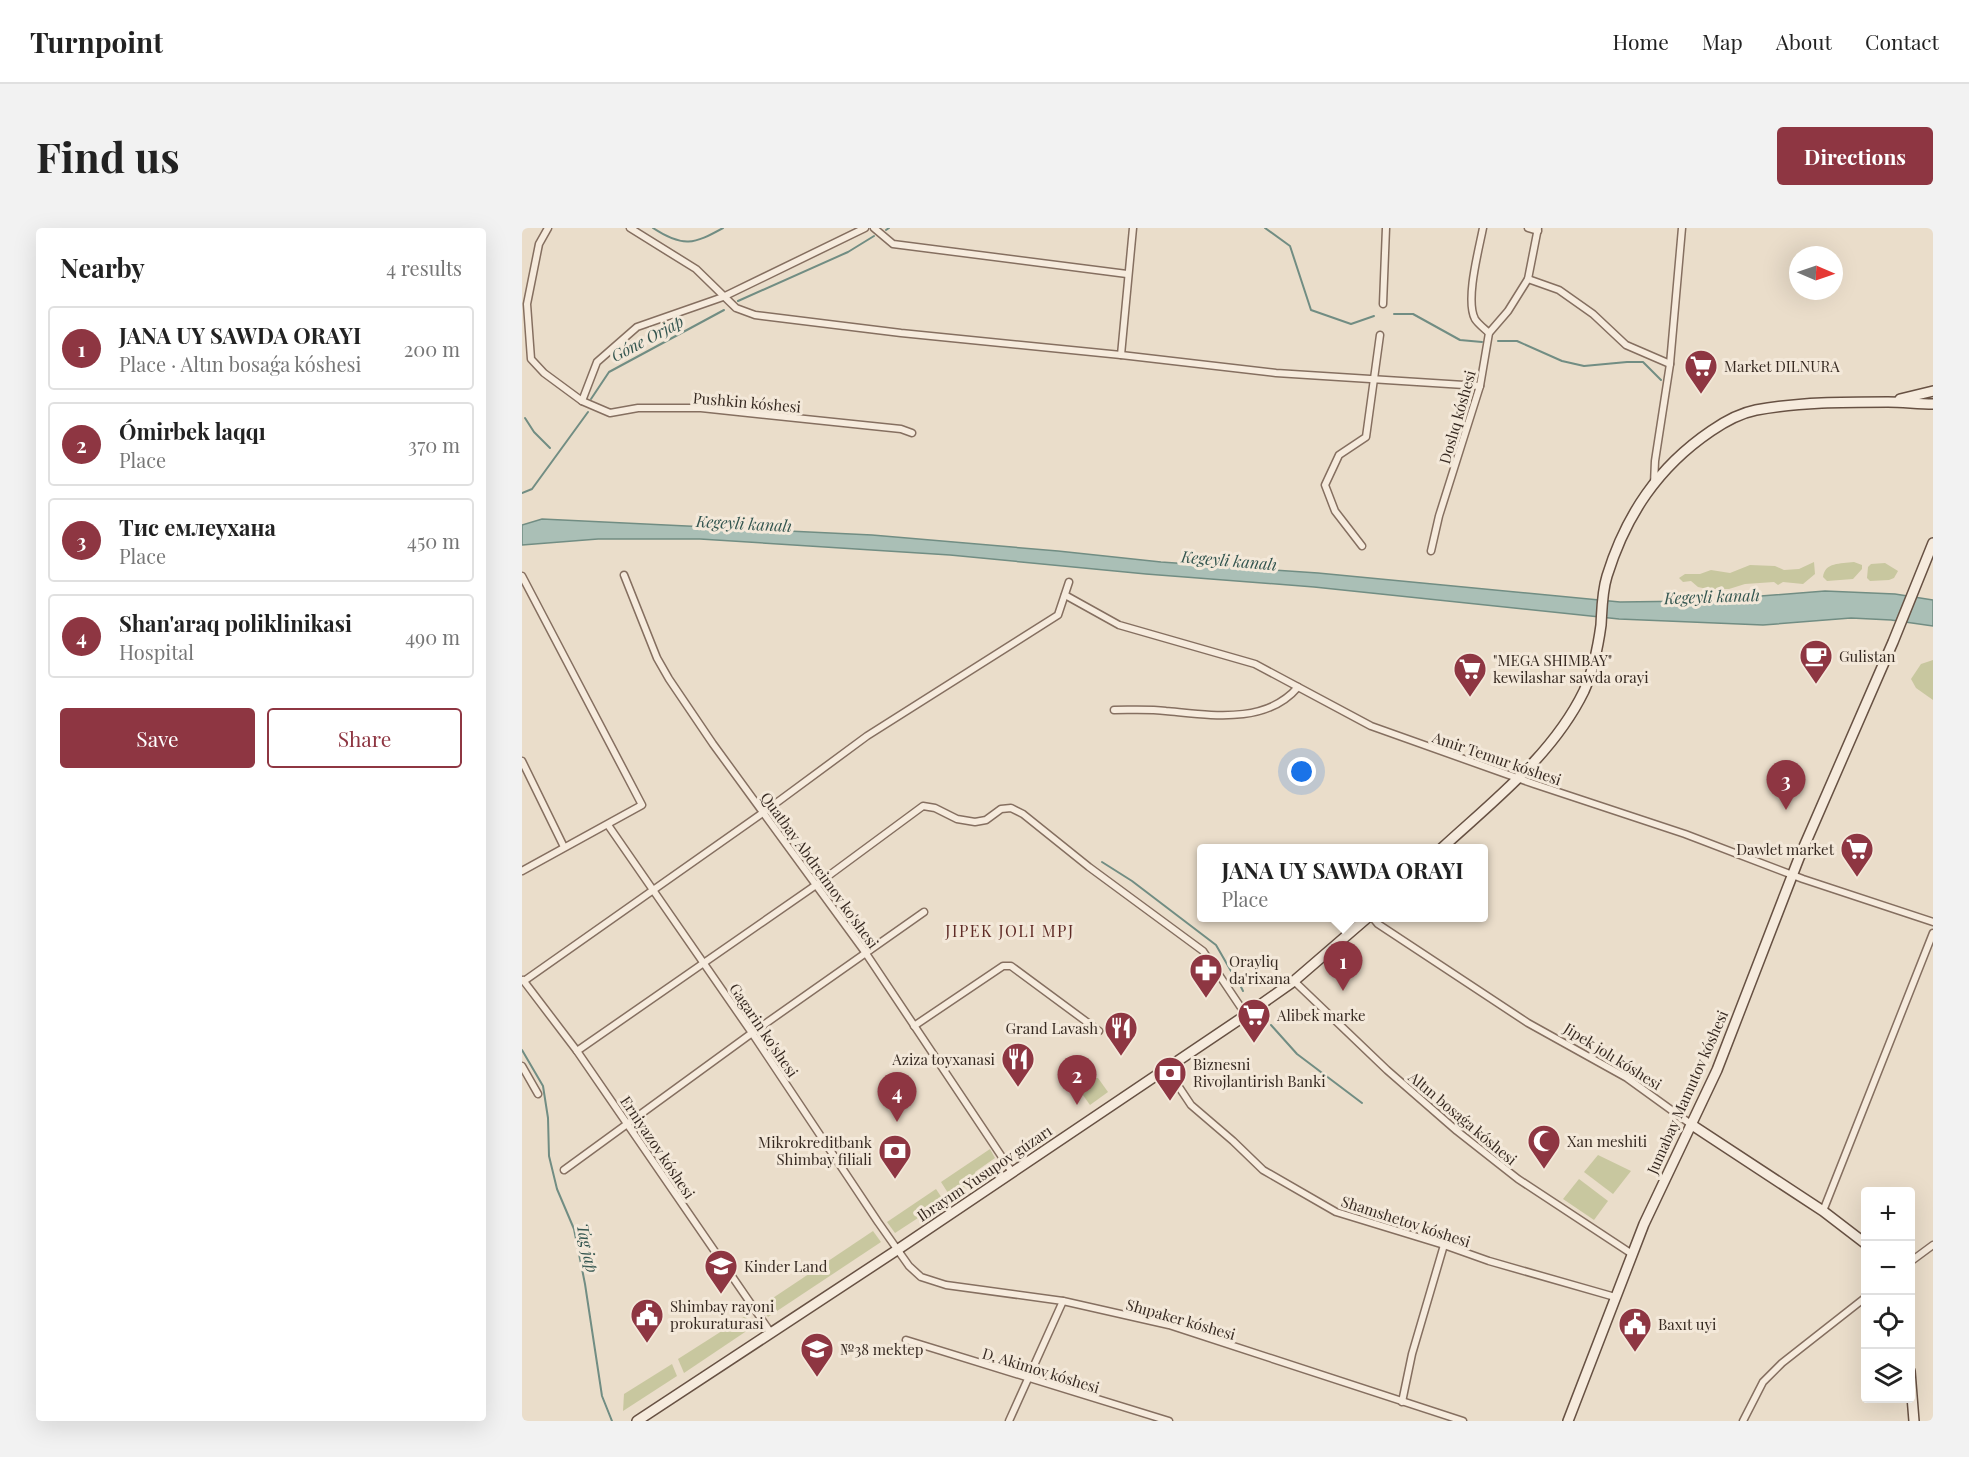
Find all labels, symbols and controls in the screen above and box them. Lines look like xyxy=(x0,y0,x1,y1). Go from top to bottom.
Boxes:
text: Turnpoint xyxy=(30,23,163,60)
text: Home xyxy=(1613,27,1669,55)
text: Map xyxy=(1702,27,1743,55)
text: About xyxy=(1776,27,1832,55)
text: Contact xyxy=(1865,27,1939,55)
button: Directions xyxy=(1777,127,1933,185)
text: Find us xyxy=(36,128,180,184)
north arrow xyxy=(1789,246,1843,300)
text: Nearby xyxy=(60,250,145,285)
text: 4 results xyxy=(386,254,462,281)
water label: Góne Orjap xyxy=(607,310,687,366)
text: JANA UY SAWDA ORAYI xyxy=(119,320,361,350)
text: 1 xyxy=(78,335,85,362)
text: 200 m xyxy=(404,335,460,362)
supermarket icon: Market DILNURA xyxy=(1683,348,1719,395)
text: Place · Altın bosaǵa kóshesi xyxy=(119,350,361,377)
place label: Market DILNURA xyxy=(1724,356,1840,376)
street label: Doslıq kóshesi xyxy=(1434,367,1480,466)
street label: Pushkin kóshesi xyxy=(692,387,802,417)
text: Ómirbek laqqı xyxy=(119,416,266,446)
text: 2 xyxy=(76,431,87,458)
text: 370 m xyxy=(408,431,460,458)
text: Place xyxy=(119,446,166,473)
water label: Kegeyli kanalı xyxy=(695,510,793,536)
text: Тис емлеухана xyxy=(119,512,276,542)
text: 3 xyxy=(77,527,86,554)
text: 450 m xyxy=(407,527,460,554)
text: Place xyxy=(119,542,166,569)
water label: Kegeyli kanalı xyxy=(1179,545,1278,575)
water label: Kegeyli kanalı xyxy=(1663,584,1760,608)
text: Shan'araq poliklinikasi xyxy=(119,608,352,638)
text: 4 xyxy=(76,623,87,650)
text: 490 m xyxy=(405,623,460,650)
text: Hospital xyxy=(119,638,194,665)
cafe icon: Gulistan xyxy=(1798,638,1834,685)
place label: Gulistan xyxy=(1839,646,1895,666)
place label: "MEGA SHIMBAY" kewilashar sawda orayi xyxy=(1493,650,1649,687)
supermarket icon: "MEGA SHIMBAY" kewilashar sawda orayi xyxy=(1452,651,1488,698)
button: Save xyxy=(60,708,255,768)
button: Share xyxy=(267,708,462,768)
street label: Amir Temur kóshesi xyxy=(1429,726,1565,790)
your location xyxy=(1287,757,1316,786)
pin: 3 xyxy=(1766,760,1806,810)
street label: Quatbay Abdreimov ko'shesi xyxy=(757,788,884,953)
supermarket icon: Dawlet market xyxy=(1839,831,1875,878)
place label: Dawlet market xyxy=(1736,839,1835,859)
popup xyxy=(1197,844,1488,922)
text: JANA UY SAWDA ORAYI xyxy=(1221,855,1464,885)
text: Place xyxy=(1221,885,1268,912)
district label: JIPEK JOLI MPJ xyxy=(944,920,1075,941)
pin: 1 xyxy=(1324,942,1362,991)
place label: Orayliq da'rixana xyxy=(1229,951,1291,988)
pharmacy icon: Orayliq da'rixana xyxy=(1188,952,1224,999)
street label: Gagarin ko'shesi xyxy=(725,979,803,1081)
supermarket icon: Alibek marke xyxy=(1236,997,1272,1044)
place label: Alibek marke xyxy=(1276,1005,1366,1025)
street label: Jumabay Mamutov kóshesi xyxy=(1641,1006,1732,1178)
restaurant icon: Grand Lavash xyxy=(1103,1010,1139,1057)
street label: Jipek jolı kóshesi xyxy=(1560,1017,1666,1094)
place label: Grand Lavash xyxy=(1005,1018,1098,1038)
restaurant icon: Aziza toyxanasi xyxy=(1000,1041,1036,1088)
place label: Aziza toyxanasi xyxy=(891,1049,996,1069)
place label: Biznesni Rivojlantirish Banki xyxy=(1193,1054,1326,1091)
bank icon: Biznesni Rivojlantirish Banki xyxy=(1152,1055,1188,1102)
pin: 2 xyxy=(1058,1056,1096,1105)
street label: Altın bosaǵa kóshesi xyxy=(1404,1066,1522,1170)
pin: 4 xyxy=(878,1072,916,1122)
street label: Erniyazov kóshesi xyxy=(616,1092,700,1203)
street label: Ibrayım Yusupov gúzarı xyxy=(913,1120,1056,1226)
mosque icon: Xan meshiti xyxy=(1526,1123,1562,1170)
place label: Xan meshiti xyxy=(1567,1131,1648,1151)
place label: Mikrokreditbank Shimbay filiali xyxy=(758,1132,873,1169)
bank icon: Mikrokreditbank Shimbay filiali xyxy=(877,1133,913,1180)
map controls xyxy=(1861,1187,1915,1403)
button: + xyxy=(1861,1187,1915,1241)
street label: Shamshetov kóshesi xyxy=(1339,1191,1474,1252)
water label: Tag jap xyxy=(573,1221,603,1275)
button: − xyxy=(1861,1241,1915,1295)
school or university icon: Kinder Land xyxy=(703,1248,739,1295)
place label: Kinder Land xyxy=(744,1256,828,1276)
street label: Shıpaker kóshesi xyxy=(1124,1294,1239,1344)
button: locate xyxy=(1861,1295,1915,1349)
place label: Shimbay rayoni prokuraturasi xyxy=(670,1296,775,1333)
public building icon: Shimbay rayoni prokuraturasi xyxy=(629,1297,665,1344)
public building icon: Baxıt uyi xyxy=(1617,1306,1653,1353)
place label: Baxıt uyi xyxy=(1658,1314,1717,1334)
school or university icon: №38 mektep xyxy=(799,1331,835,1378)
place label: №38 mektep xyxy=(840,1339,924,1359)
street label: D. Akimov kóshesi xyxy=(980,1343,1103,1398)
button: layers xyxy=(1861,1349,1915,1403)

